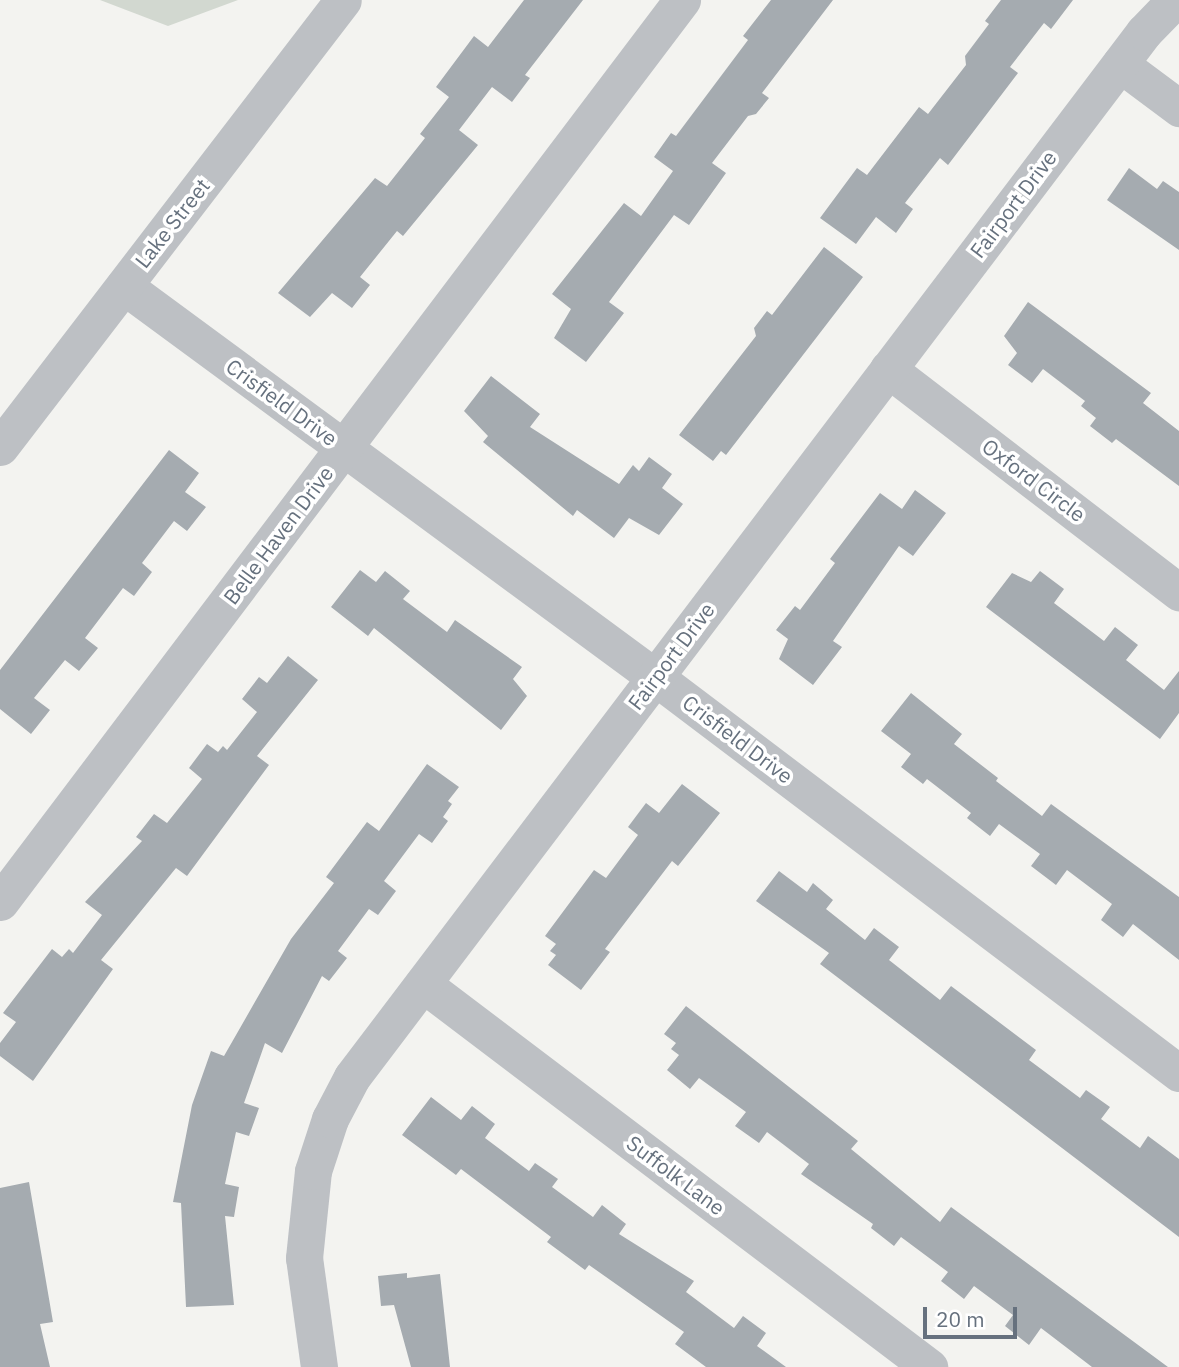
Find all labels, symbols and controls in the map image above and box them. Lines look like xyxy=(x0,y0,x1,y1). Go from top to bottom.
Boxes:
street label: Fairport Drive xyxy=(964,145,1062,263)
street label: Lake Street xyxy=(129,173,215,273)
street label: Crisfield Drive xyxy=(222,353,342,451)
street label: Oxford Circle xyxy=(978,433,1090,527)
street label: Belle Haven Drive xyxy=(218,461,338,609)
street label: Fairport Drive xyxy=(622,597,720,715)
street label: Crisfield Drive xyxy=(678,689,798,789)
street label: Suffolk Lane xyxy=(622,1130,730,1220)
scale bar xyxy=(927,1294,1021,1338)
text: 20 m xyxy=(936,1305,985,1333)

